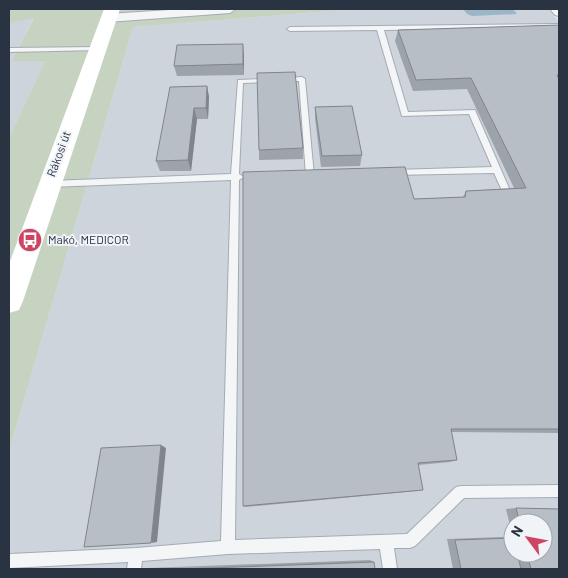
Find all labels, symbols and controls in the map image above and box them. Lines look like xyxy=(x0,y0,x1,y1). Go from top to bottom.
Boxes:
street label: Rákosi út xyxy=(43,129,73,179)
bus stop icon: Makó, MEDICOR xyxy=(17,227,43,253)
place label: Makó, MEDICOR xyxy=(48,232,129,246)
north arrow xyxy=(503,513,553,563)
text: N xyxy=(507,522,526,539)

